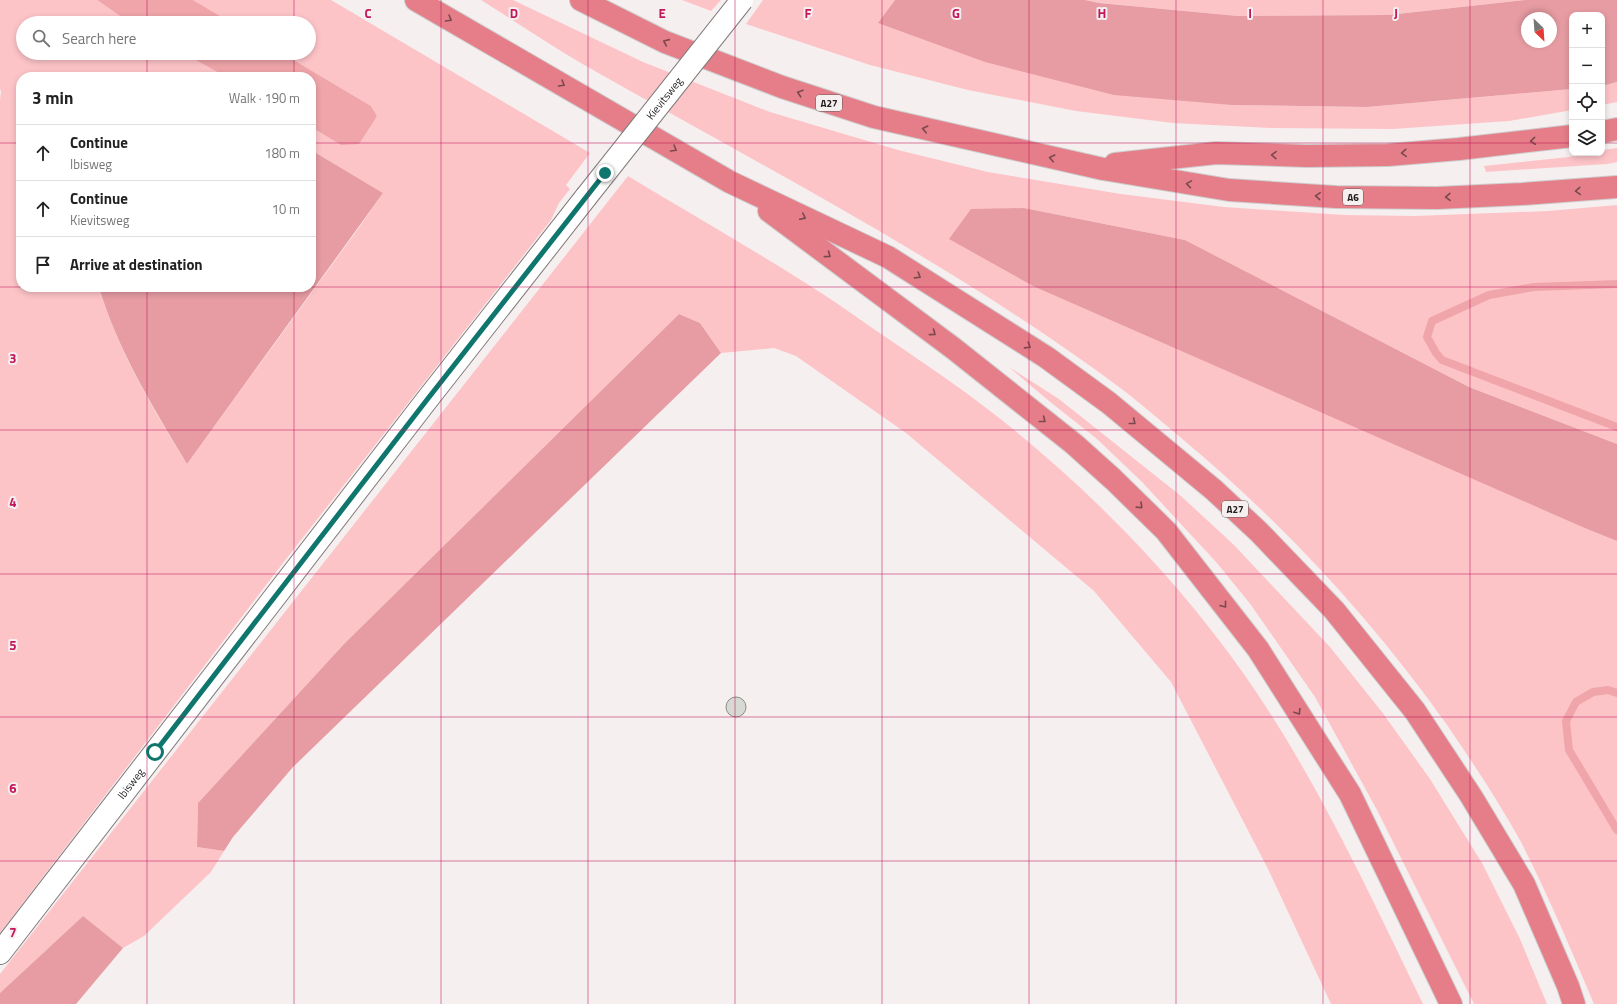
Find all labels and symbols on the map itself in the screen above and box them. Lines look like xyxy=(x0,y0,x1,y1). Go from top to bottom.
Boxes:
text: C xyxy=(364,3,372,23)
text: D xyxy=(510,3,518,23)
text: E xyxy=(658,3,666,23)
text: F xyxy=(805,3,812,23)
text: G xyxy=(952,3,960,23)
text: H xyxy=(1098,3,1106,23)
text: I xyxy=(1248,3,1252,23)
text: J xyxy=(1394,3,1398,23)
north arrow xyxy=(1521,12,1557,48)
one-way arrow xyxy=(445,15,452,22)
one-way arrow xyxy=(663,39,670,47)
street label: Kievitsweg xyxy=(642,73,686,123)
one-way arrow xyxy=(558,80,565,87)
one-way arrow xyxy=(797,90,804,98)
road number: A27 xyxy=(816,95,842,111)
one-way arrow xyxy=(922,125,929,134)
one-way arrow xyxy=(1530,137,1536,146)
one-way arrow xyxy=(670,145,678,152)
one-way arrow xyxy=(1401,149,1407,158)
one-way arrow xyxy=(1271,151,1277,159)
one-way arrow xyxy=(1049,154,1056,163)
route end xyxy=(596,164,614,182)
one-way arrow xyxy=(1186,180,1192,188)
one-way arrow xyxy=(1575,186,1581,195)
road number: A6 xyxy=(1343,189,1363,205)
one-way arrow xyxy=(1315,192,1321,201)
one-way arrow xyxy=(1445,193,1451,201)
one-way arrow xyxy=(799,212,806,220)
one-way arrow xyxy=(824,250,831,257)
one-way arrow xyxy=(914,272,921,279)
one-way arrow xyxy=(928,328,935,335)
one-way arrow xyxy=(1024,341,1031,348)
text: 3 xyxy=(9,348,17,368)
one-way arrow xyxy=(1039,415,1046,422)
one-way arrow xyxy=(1128,418,1135,425)
text: 4 xyxy=(9,492,17,512)
one-way arrow xyxy=(1135,501,1143,509)
road number: A27 xyxy=(1222,501,1248,517)
one-way arrow xyxy=(1219,601,1226,608)
text: 5 xyxy=(9,635,17,655)
one-way arrow xyxy=(1293,708,1301,715)
route start xyxy=(146,743,164,761)
street label: Ibisweg xyxy=(114,764,148,803)
text: 6 xyxy=(9,778,17,798)
text: 7 xyxy=(9,922,17,942)

